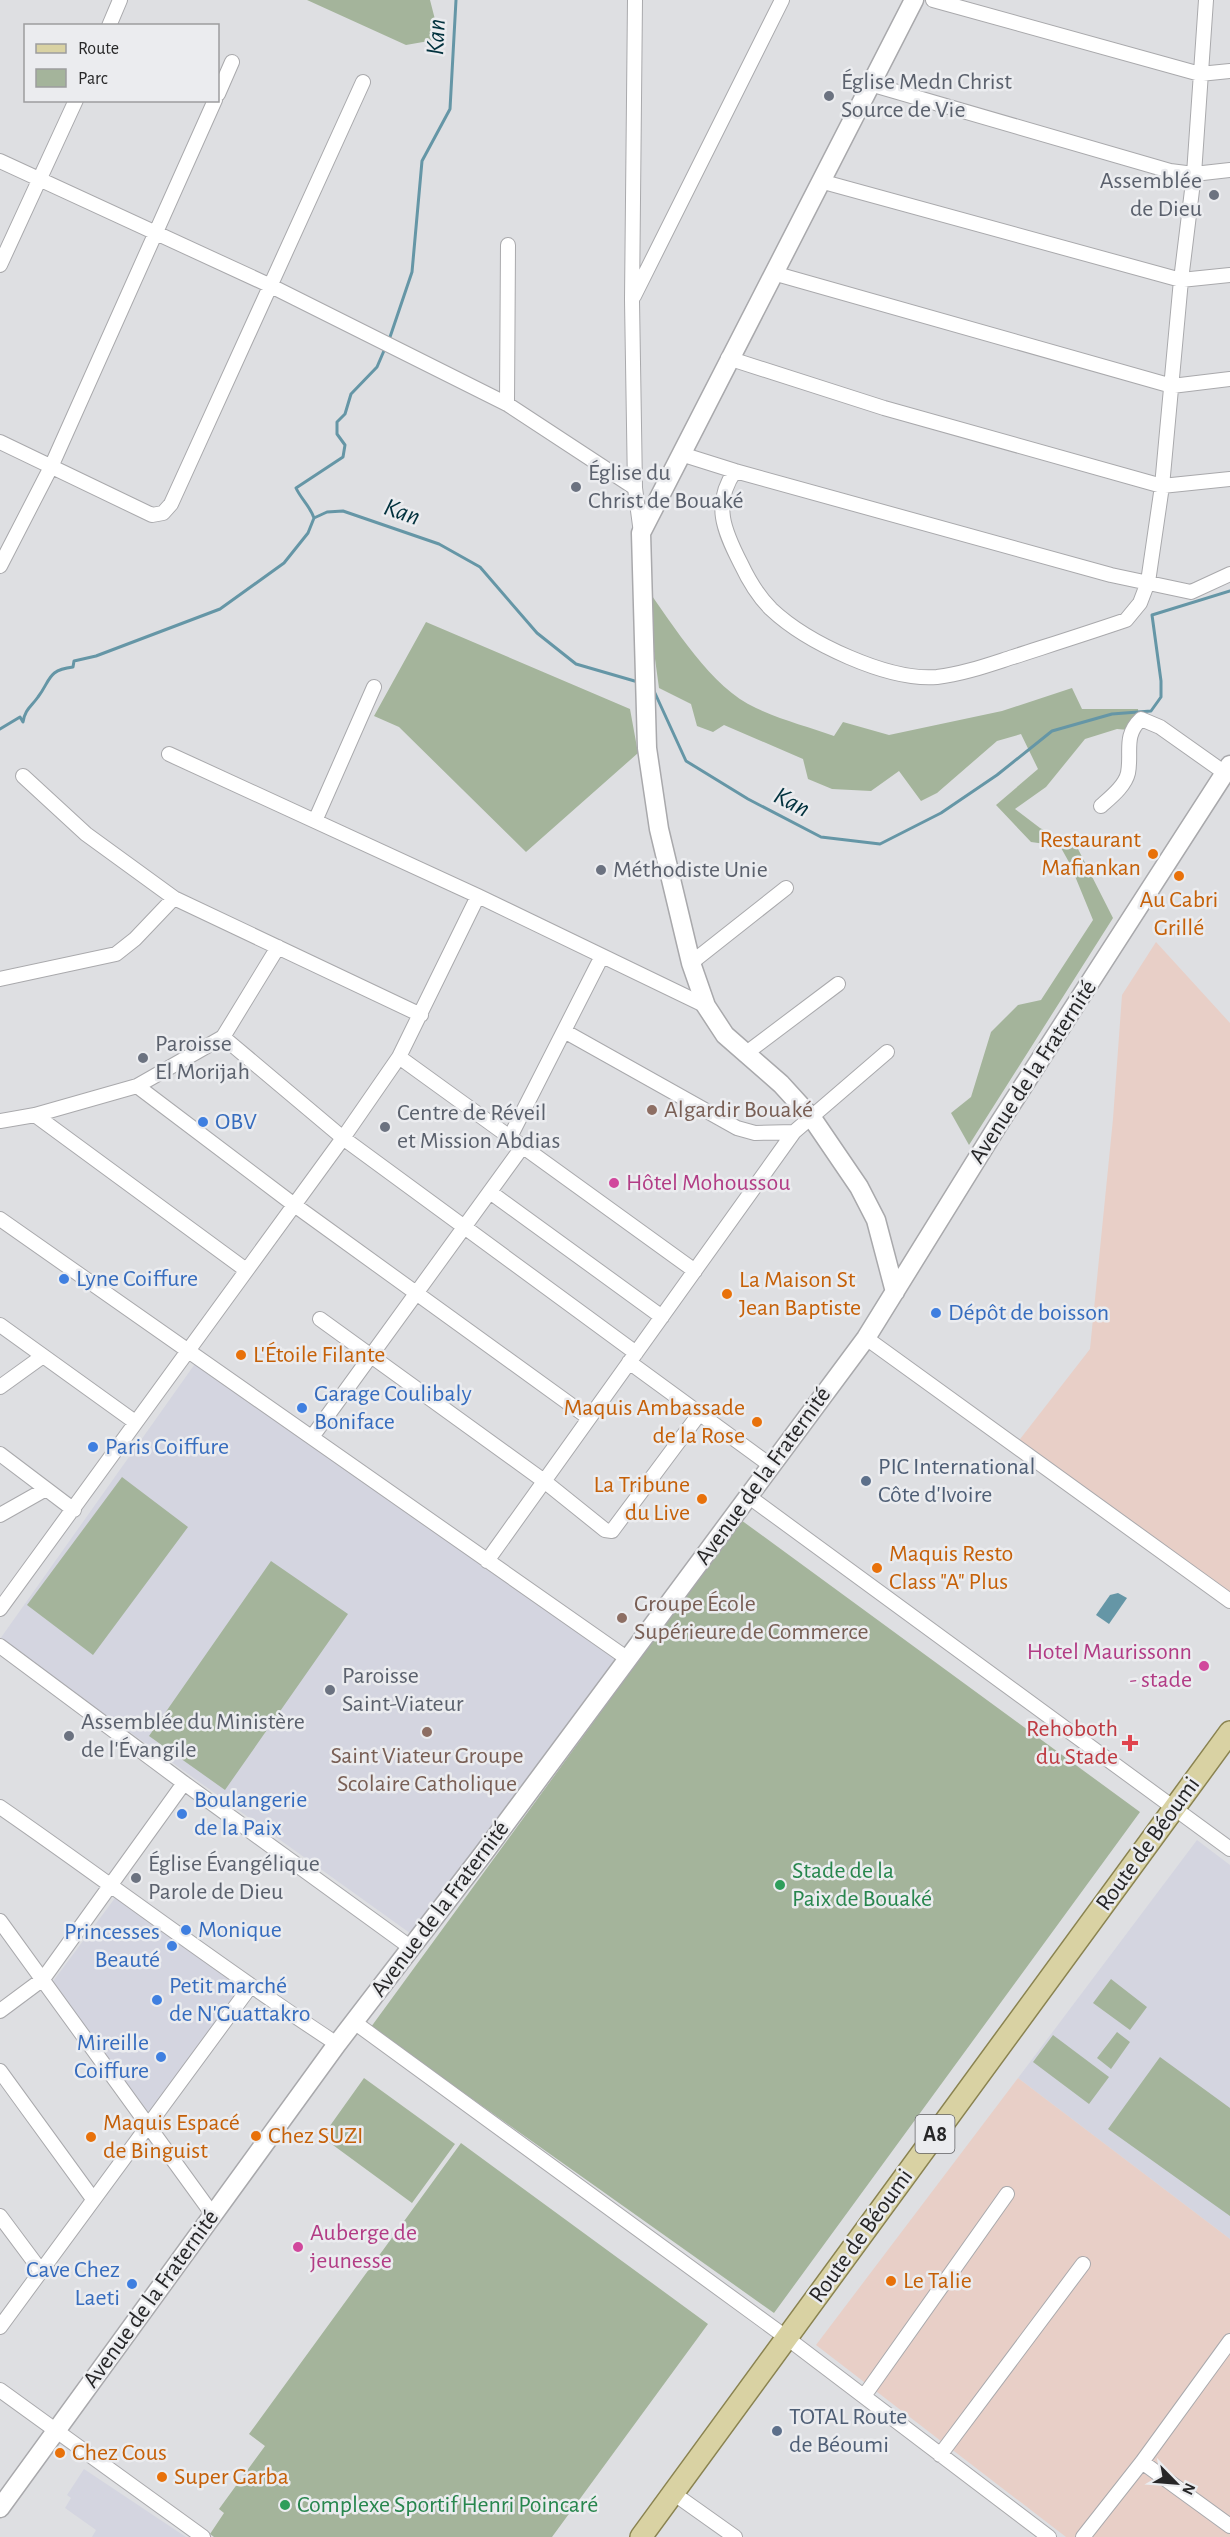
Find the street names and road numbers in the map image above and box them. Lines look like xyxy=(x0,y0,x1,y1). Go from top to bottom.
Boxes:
street label: Avenue de la Fraternité xyxy=(965,976,1101,1168)
street label: Avenue de la Fraternité xyxy=(691,1383,835,1569)
street label: Route de Béoumi xyxy=(1092,1773,1204,1915)
street label: Avenue de la Fraternité xyxy=(366,1817,514,2001)
road number: A8 xyxy=(916,2115,954,2153)
street label: Route de Béoumi xyxy=(805,2165,917,2307)
street label: Avenue de la Fraternité xyxy=(79,2206,223,2392)

